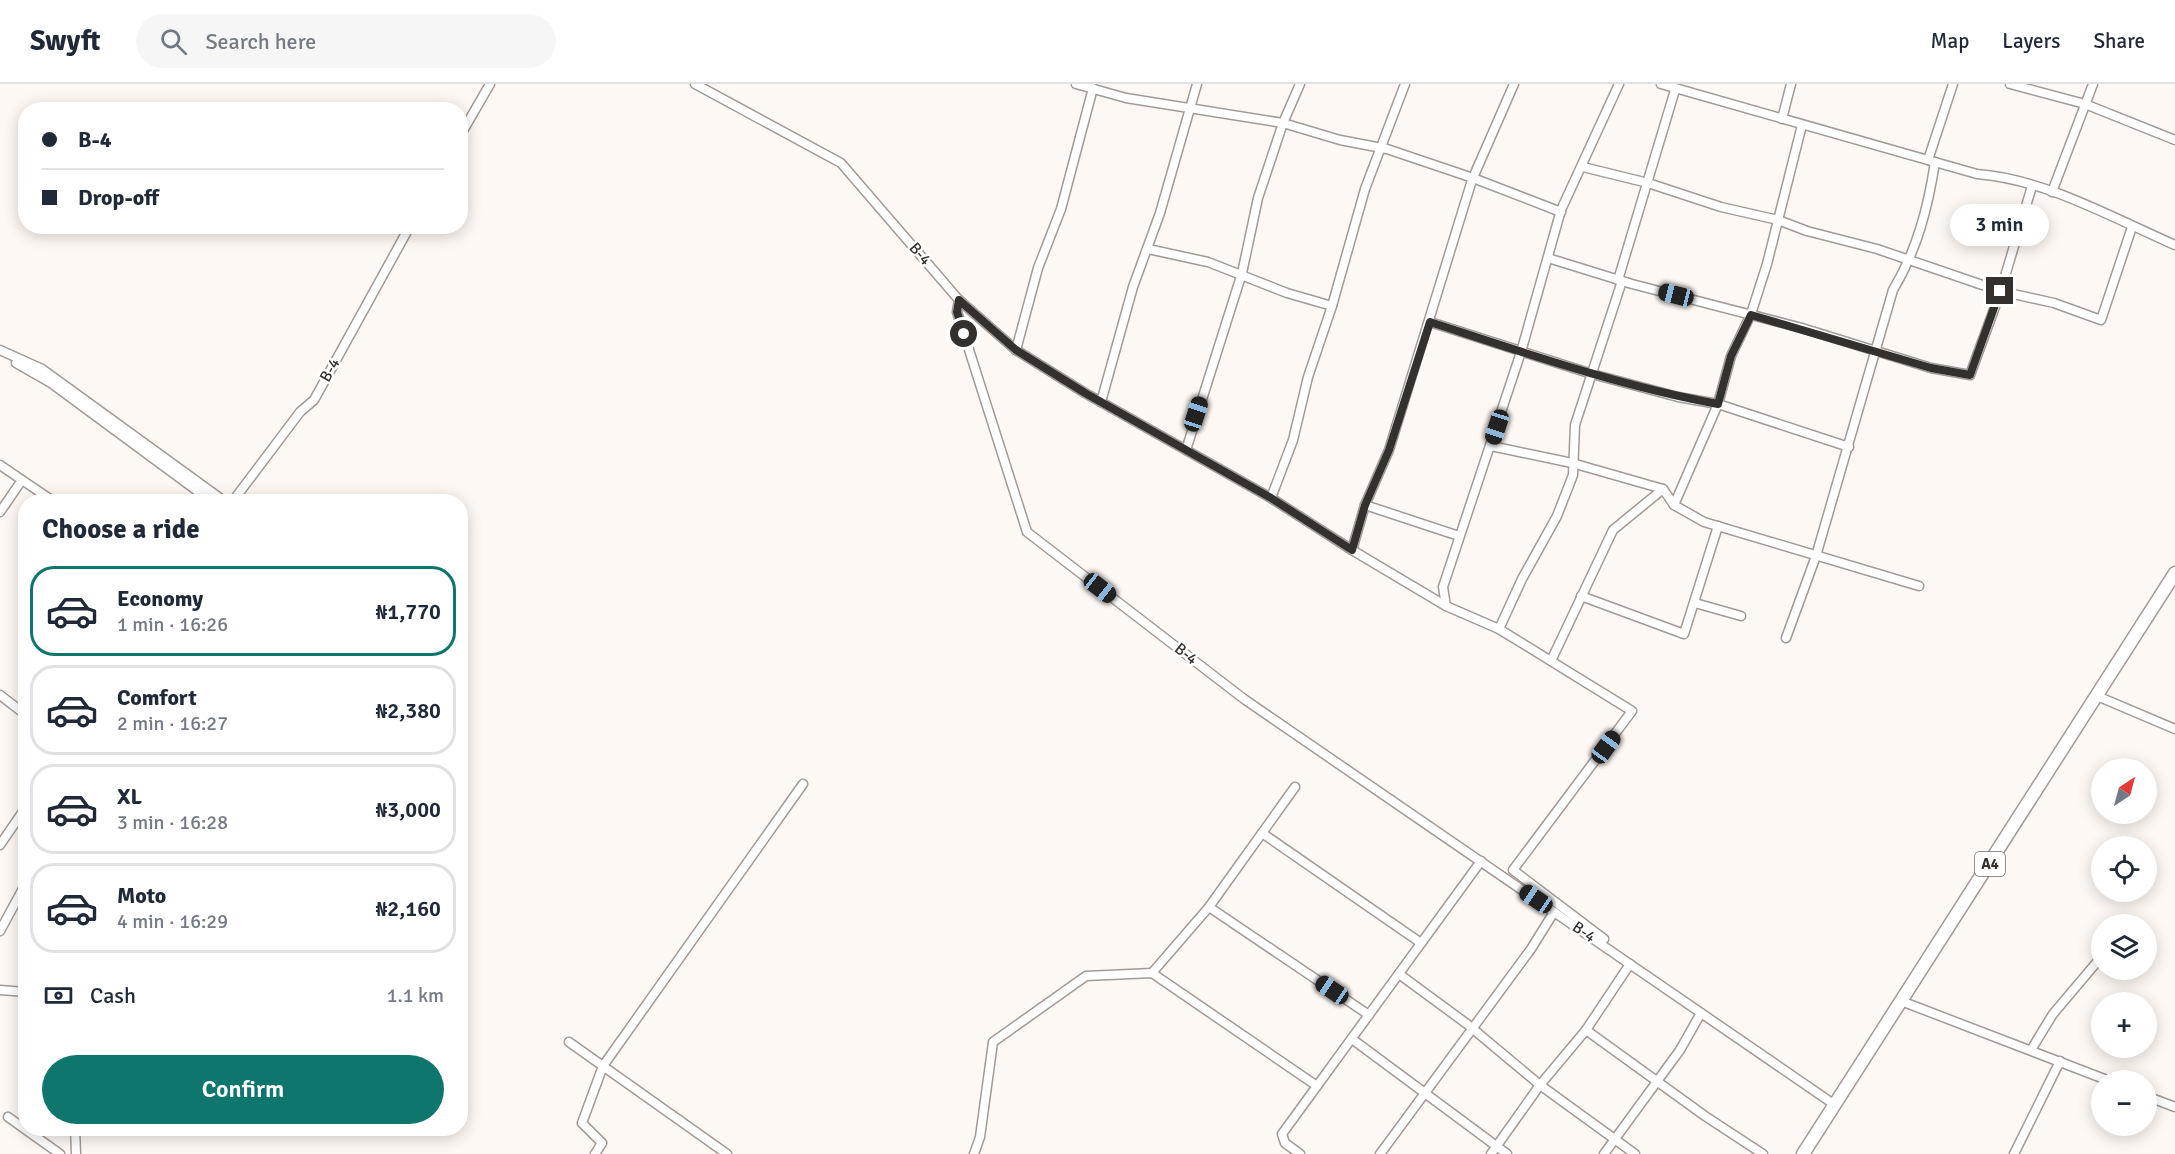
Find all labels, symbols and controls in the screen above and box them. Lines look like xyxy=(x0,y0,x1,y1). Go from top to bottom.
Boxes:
search box xyxy=(136,14,556,68)
text: Swyft xyxy=(30,24,100,58)
icon: search xyxy=(157,25,190,58)
text: Search here xyxy=(205,28,316,55)
text: Map xyxy=(1931,28,1969,54)
text: Layers xyxy=(2002,28,2060,54)
text: Share xyxy=(2093,28,2145,54)
text: B-4 xyxy=(78,126,112,153)
text: Drop-off xyxy=(78,184,159,211)
callout: 3 min xyxy=(1950,204,2050,246)
text: 3 min xyxy=(1976,212,2023,237)
street label: B-4 xyxy=(905,238,936,270)
route end xyxy=(1986,277,2013,304)
car xyxy=(1656,282,1696,308)
route start xyxy=(950,320,977,347)
street label: B-4 xyxy=(315,354,345,385)
car xyxy=(1182,394,1210,434)
car xyxy=(1483,407,1511,447)
text: Choose a ride xyxy=(42,513,200,546)
car xyxy=(1080,570,1120,606)
icon: car xyxy=(45,584,99,638)
text: Economy xyxy=(117,585,203,612)
text: ₦1,770 xyxy=(375,598,441,625)
text: 1 min · 16:26 xyxy=(117,612,228,637)
street label: B-4 xyxy=(1170,639,1202,669)
icon: car xyxy=(45,683,99,737)
text: Comfort xyxy=(117,684,197,711)
text: ₦2,380 xyxy=(375,697,441,724)
text: 2 min · 16:27 xyxy=(117,711,228,736)
car xyxy=(1588,727,1624,767)
north arrow xyxy=(2091,758,2157,824)
map controls xyxy=(2091,758,2157,1136)
icon: car xyxy=(45,782,99,836)
text: XL xyxy=(117,783,142,810)
text: ₦3,000 xyxy=(375,796,441,823)
text: 3 min · 16:28 xyxy=(117,810,228,835)
button: locate xyxy=(2091,836,2157,902)
road number: A4 xyxy=(1975,852,2005,876)
icon: car xyxy=(45,881,99,935)
car xyxy=(1516,881,1556,917)
text: Moto xyxy=(117,882,166,909)
text: ₦2,160 xyxy=(375,895,441,922)
text: 4 min · 16:29 xyxy=(117,909,228,934)
button: layers xyxy=(2091,914,2157,980)
street label: B-4 xyxy=(1568,917,1600,947)
car xyxy=(1312,972,1352,1008)
icon: cash xyxy=(42,979,75,1012)
text: Cash xyxy=(90,982,136,1009)
text: 1.1 km xyxy=(387,983,444,1008)
button: + xyxy=(2091,992,2157,1058)
button: Confirm xyxy=(42,1055,444,1124)
button: − xyxy=(2091,1070,2157,1136)

